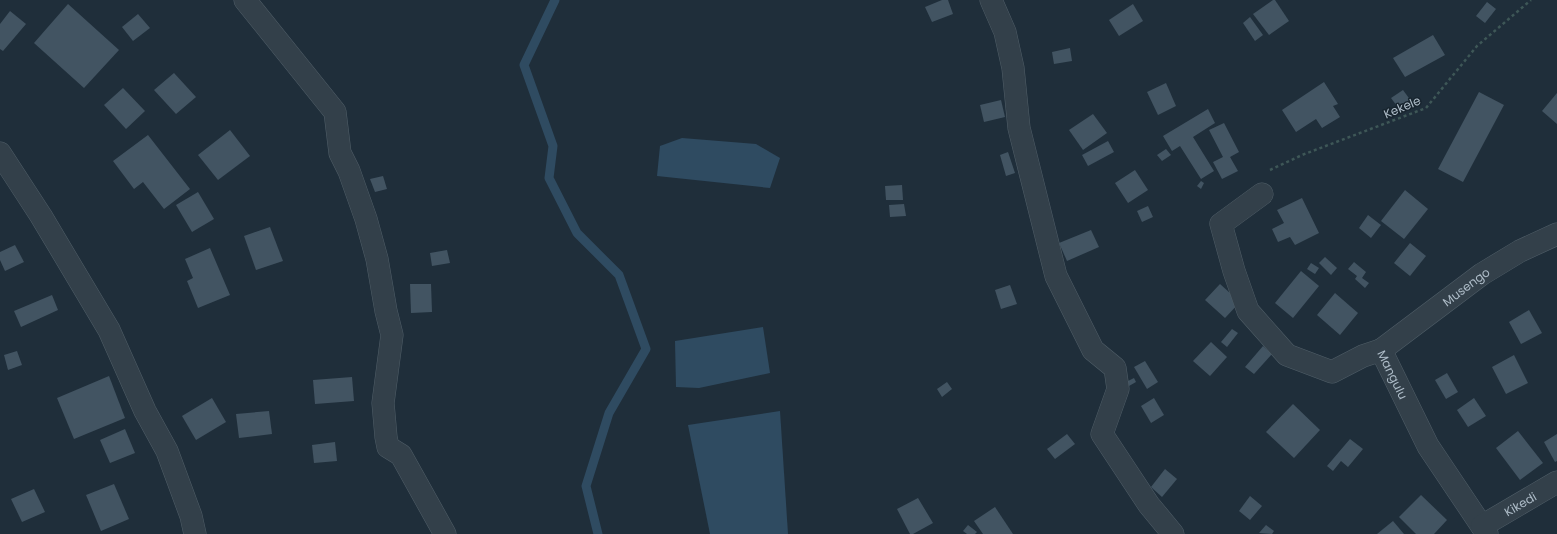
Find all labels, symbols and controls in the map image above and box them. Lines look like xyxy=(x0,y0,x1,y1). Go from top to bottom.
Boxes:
street label: Kekele xyxy=(1381,92,1423,122)
street label: Musengo xyxy=(1439,263,1493,310)
street label: Mangulu xyxy=(1374,347,1412,402)
street label: Kikedi xyxy=(1501,488,1539,520)

